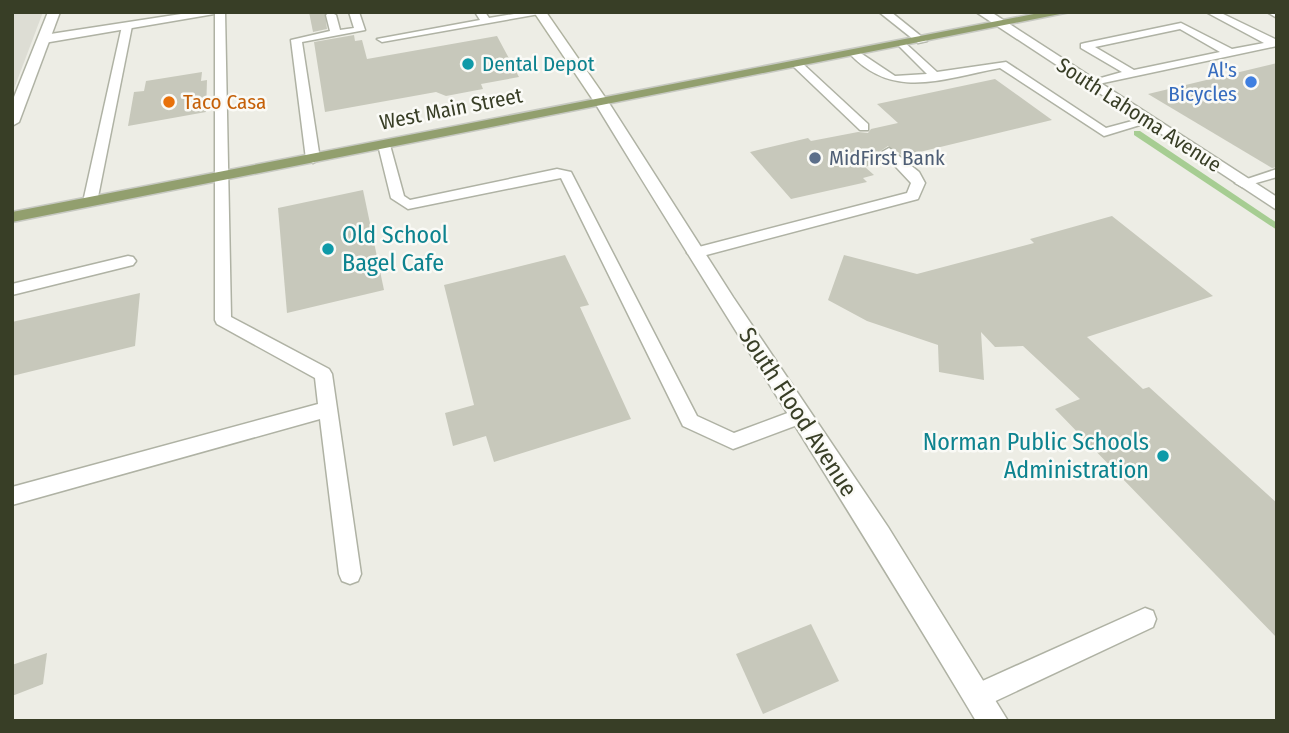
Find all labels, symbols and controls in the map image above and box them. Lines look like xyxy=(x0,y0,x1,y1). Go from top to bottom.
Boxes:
place label: Dental Depot xyxy=(482,51,595,77)
street label: South Lahoma Avenue xyxy=(1052,52,1226,178)
marker: Dental Depot xyxy=(460,56,476,72)
place label: Al's Bicycles xyxy=(1168,57,1237,107)
marker: Al's Bicycles xyxy=(1243,74,1259,90)
street label: West Main Street xyxy=(377,82,525,136)
place label: Taco Casa xyxy=(183,89,266,115)
marker: Taco Casa xyxy=(161,94,177,110)
place label: MidFirst Bank xyxy=(829,145,945,171)
marker: MidFirst Bank xyxy=(807,150,823,166)
place label: Old School Bagel Cafe xyxy=(342,221,448,277)
marker: Old School Bagel Cafe xyxy=(320,241,336,257)
street label: South Flood Avenue xyxy=(733,322,863,502)
place label: Norman Public Schools Administration xyxy=(923,428,1149,484)
marker: Norman Public Schools Administration xyxy=(1155,448,1171,464)

